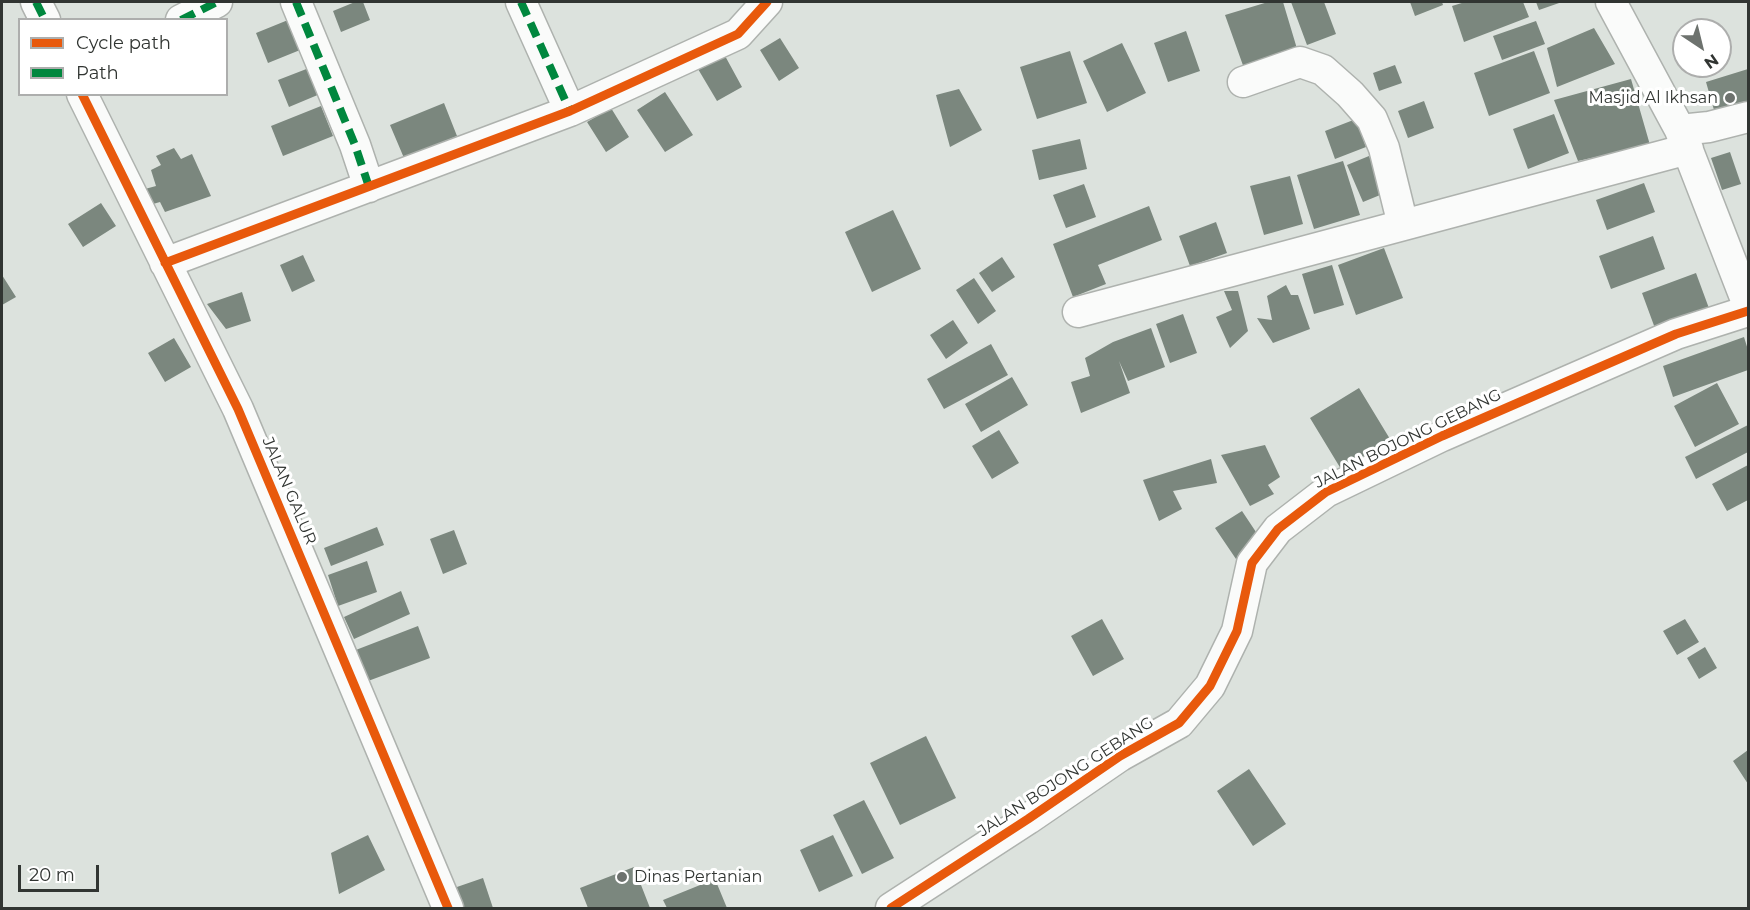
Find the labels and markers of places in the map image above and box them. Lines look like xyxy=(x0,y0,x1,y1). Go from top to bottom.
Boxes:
place label: Masjid Al Ikhsan xyxy=(1588,88,1718,108)
marker: Masjid Al Ikhsan xyxy=(1723,91,1737,105)
place label: Dinas Pertanian xyxy=(634,867,762,887)
marker: Dinas Pertanian xyxy=(615,870,629,884)

